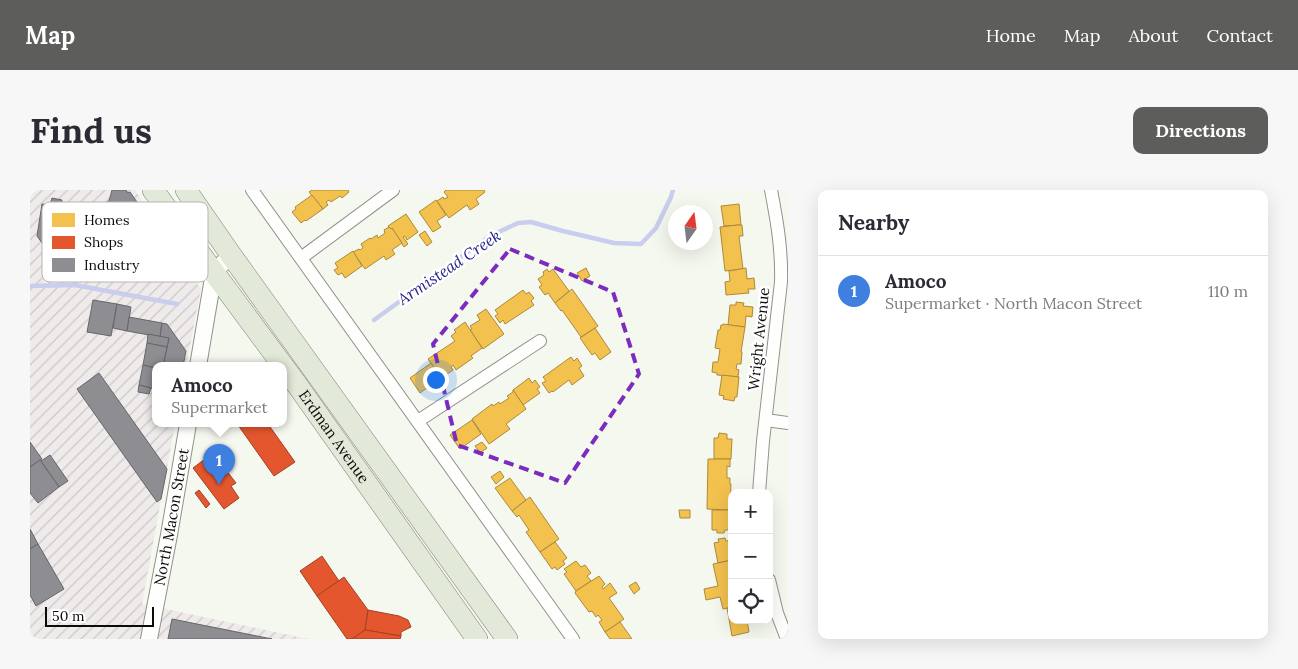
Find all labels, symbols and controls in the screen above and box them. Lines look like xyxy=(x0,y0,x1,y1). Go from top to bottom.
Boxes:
text: Map xyxy=(25,20,75,51)
text: Home xyxy=(986,24,1036,47)
text: Map xyxy=(1064,24,1100,47)
text: About xyxy=(1128,24,1178,47)
text: Contact xyxy=(1206,24,1273,47)
button: Directions xyxy=(1133,107,1268,154)
text: Find us xyxy=(30,108,152,153)
legend xyxy=(42,202,208,282)
north arrow xyxy=(668,205,713,250)
text: Nearby xyxy=(838,209,909,236)
text: Homes xyxy=(84,211,129,229)
water label: Armistead Creek xyxy=(393,225,504,309)
text: Shops xyxy=(84,233,123,251)
text: Industry xyxy=(84,256,140,274)
text: Amoco xyxy=(885,269,946,293)
text: 1 xyxy=(851,281,857,301)
text: 110 m xyxy=(1208,281,1248,301)
street label: Wright Avenue xyxy=(744,287,773,391)
text: Supermarket · North Macon Street xyxy=(885,293,1142,313)
popup xyxy=(152,362,287,427)
your location xyxy=(423,367,449,393)
text: Amoco xyxy=(171,373,233,397)
street label: Erdman Avenue xyxy=(295,386,374,487)
text: Supermarket xyxy=(171,397,268,417)
pin: 1 xyxy=(203,444,235,485)
street label: North Macon Street xyxy=(149,447,193,587)
map controls xyxy=(728,489,773,624)
button: + xyxy=(728,489,773,534)
button: − xyxy=(728,534,773,579)
button: locate xyxy=(728,579,773,624)
scale bar xyxy=(45,604,154,627)
text: 50 m xyxy=(52,607,85,625)

